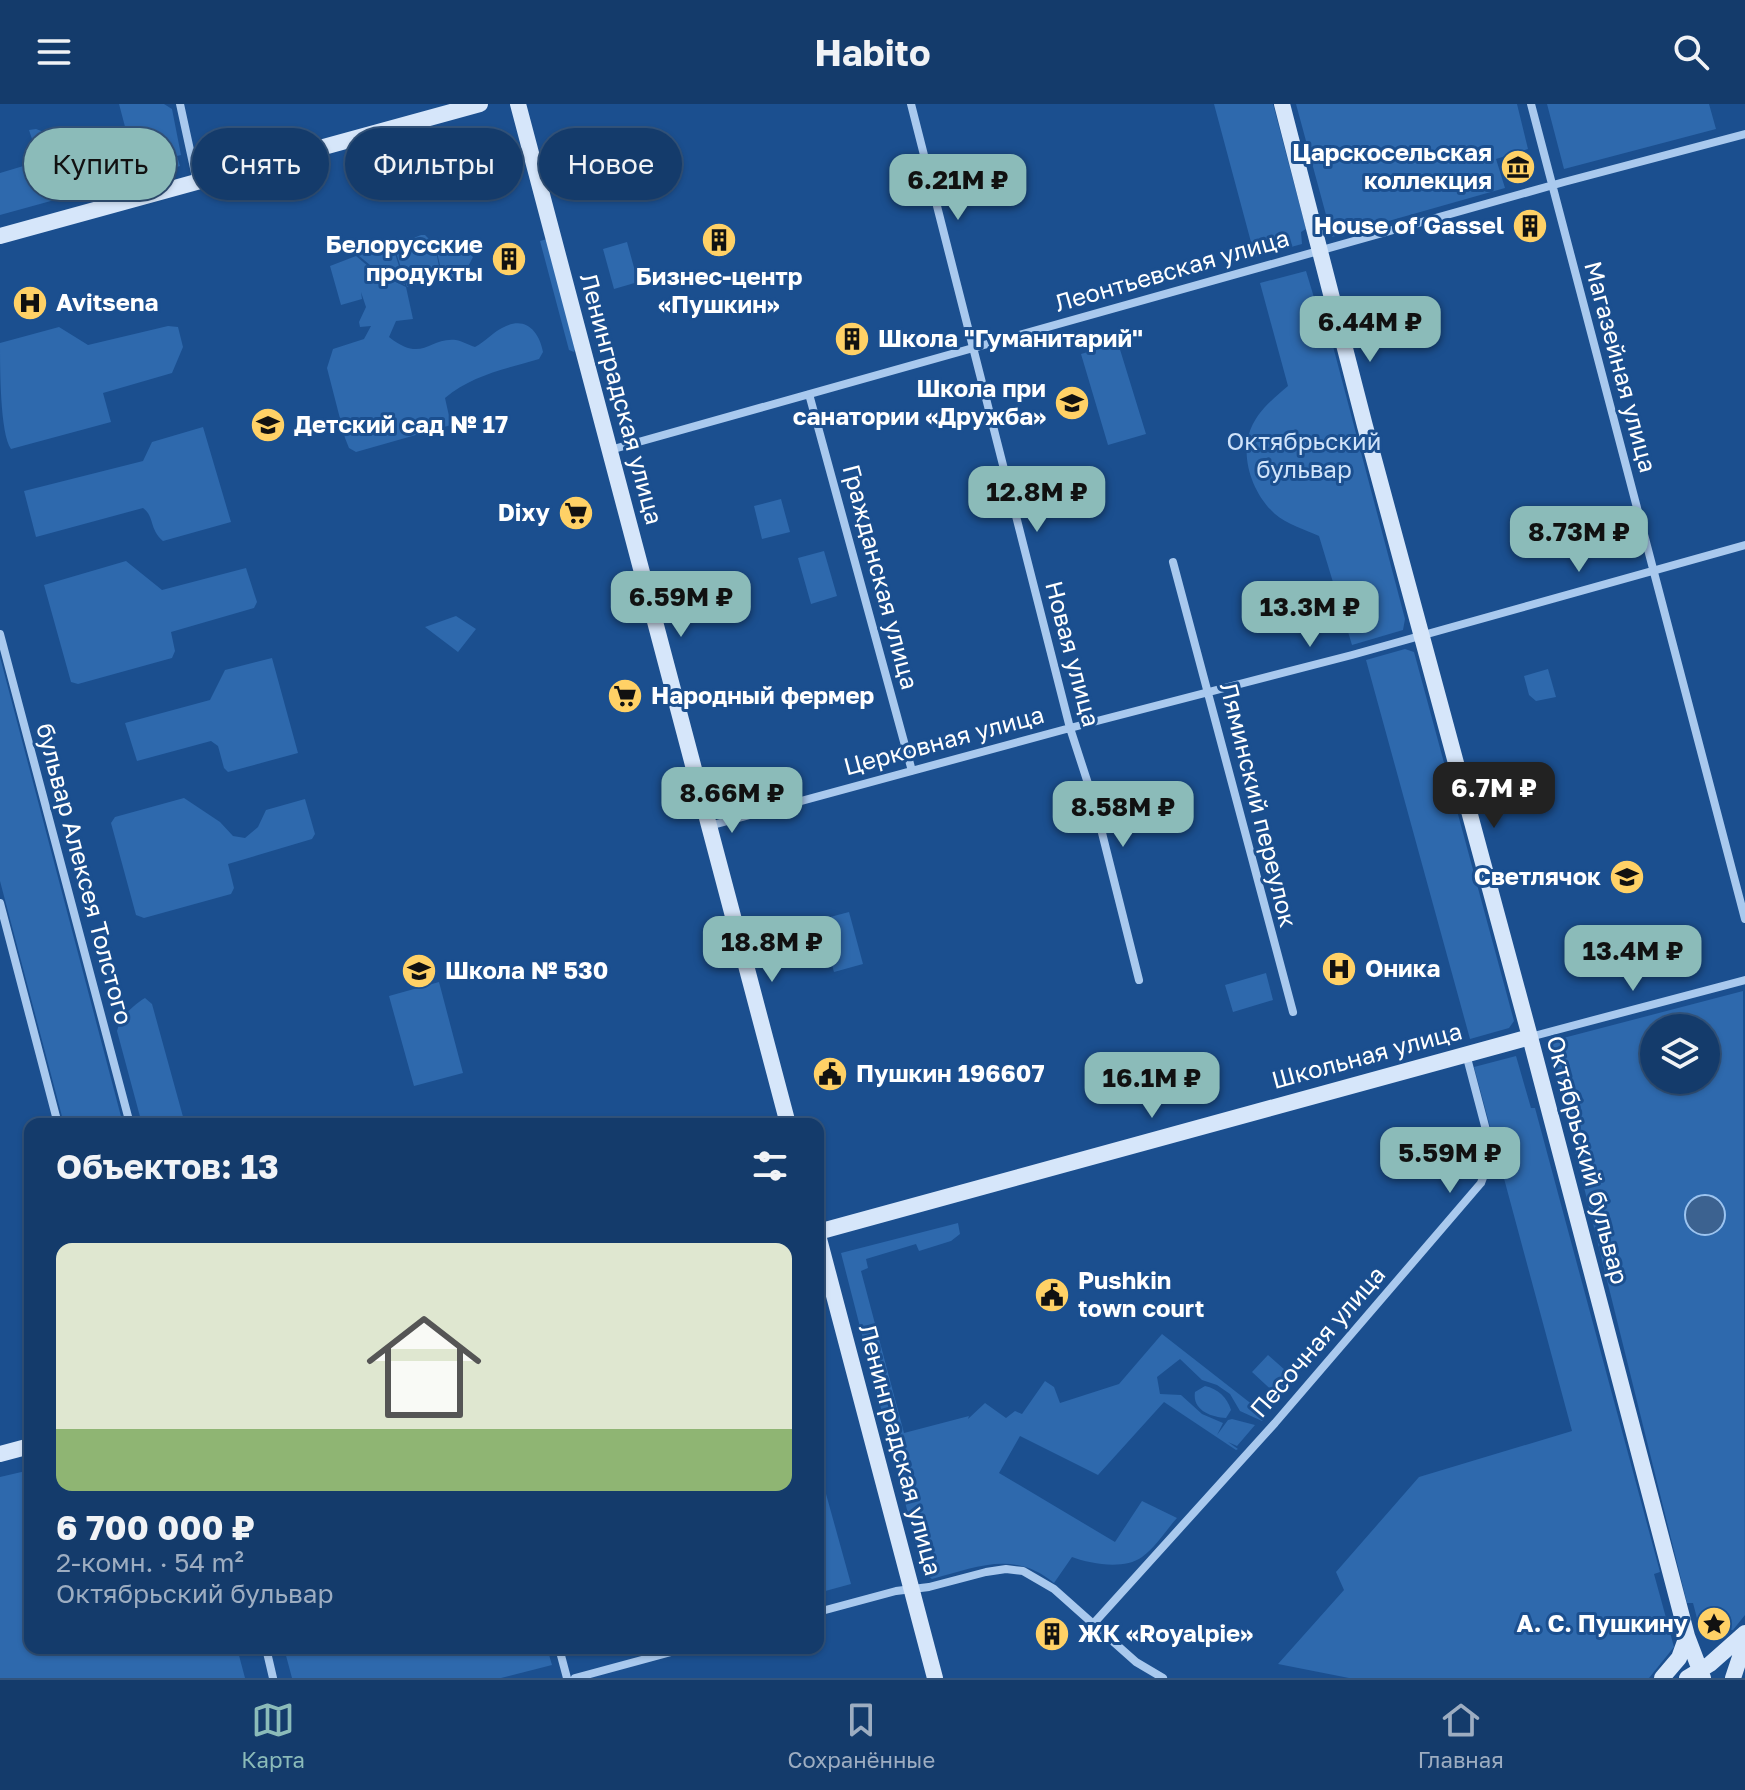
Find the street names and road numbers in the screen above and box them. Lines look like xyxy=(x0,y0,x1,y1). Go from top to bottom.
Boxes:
street label: Леонтьевская улица xyxy=(1051,222,1292,317)
street label: Магазейная улица xyxy=(1579,258,1664,475)
street label: Ленинградская улица xyxy=(575,270,670,527)
street label: Гражданская улица xyxy=(837,461,925,692)
street label: Новая улица xyxy=(1040,578,1107,730)
street label: Ляминский переулок xyxy=(1215,679,1304,930)
street label: Церковная улица xyxy=(840,699,1047,780)
street label: бульвар Алексея Толстого xyxy=(31,720,140,1028)
street label: Школьная улица xyxy=(1268,1015,1465,1094)
street label: Октябрьский бульвар xyxy=(1541,1032,1636,1287)
street label: Песочная улица xyxy=(1243,1259,1390,1423)
street label: Ленинградская улица xyxy=(854,1321,949,1578)

